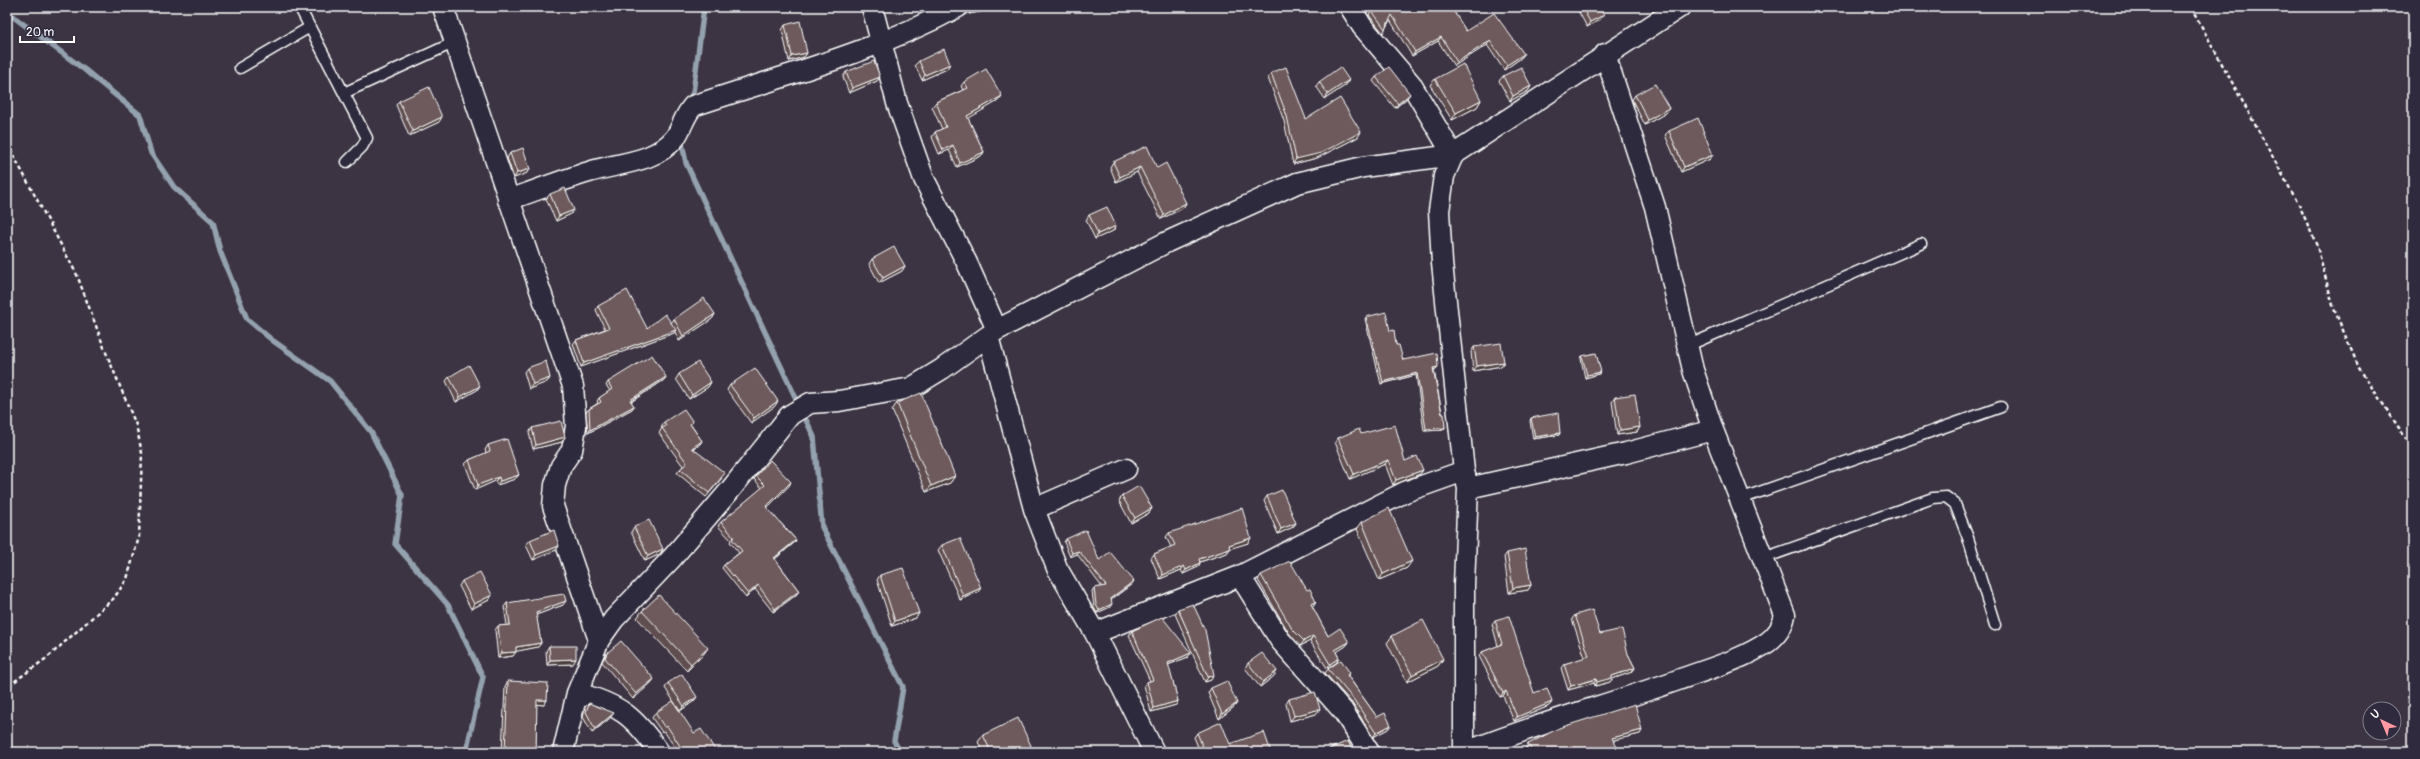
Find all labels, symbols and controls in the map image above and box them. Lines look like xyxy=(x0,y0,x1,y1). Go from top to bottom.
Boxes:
scale bar xyxy=(20,18,74,44)
text: 20 m xyxy=(26,25,55,40)
north arrow xyxy=(2362,701,2402,741)
text: U xyxy=(2368,707,2383,721)

